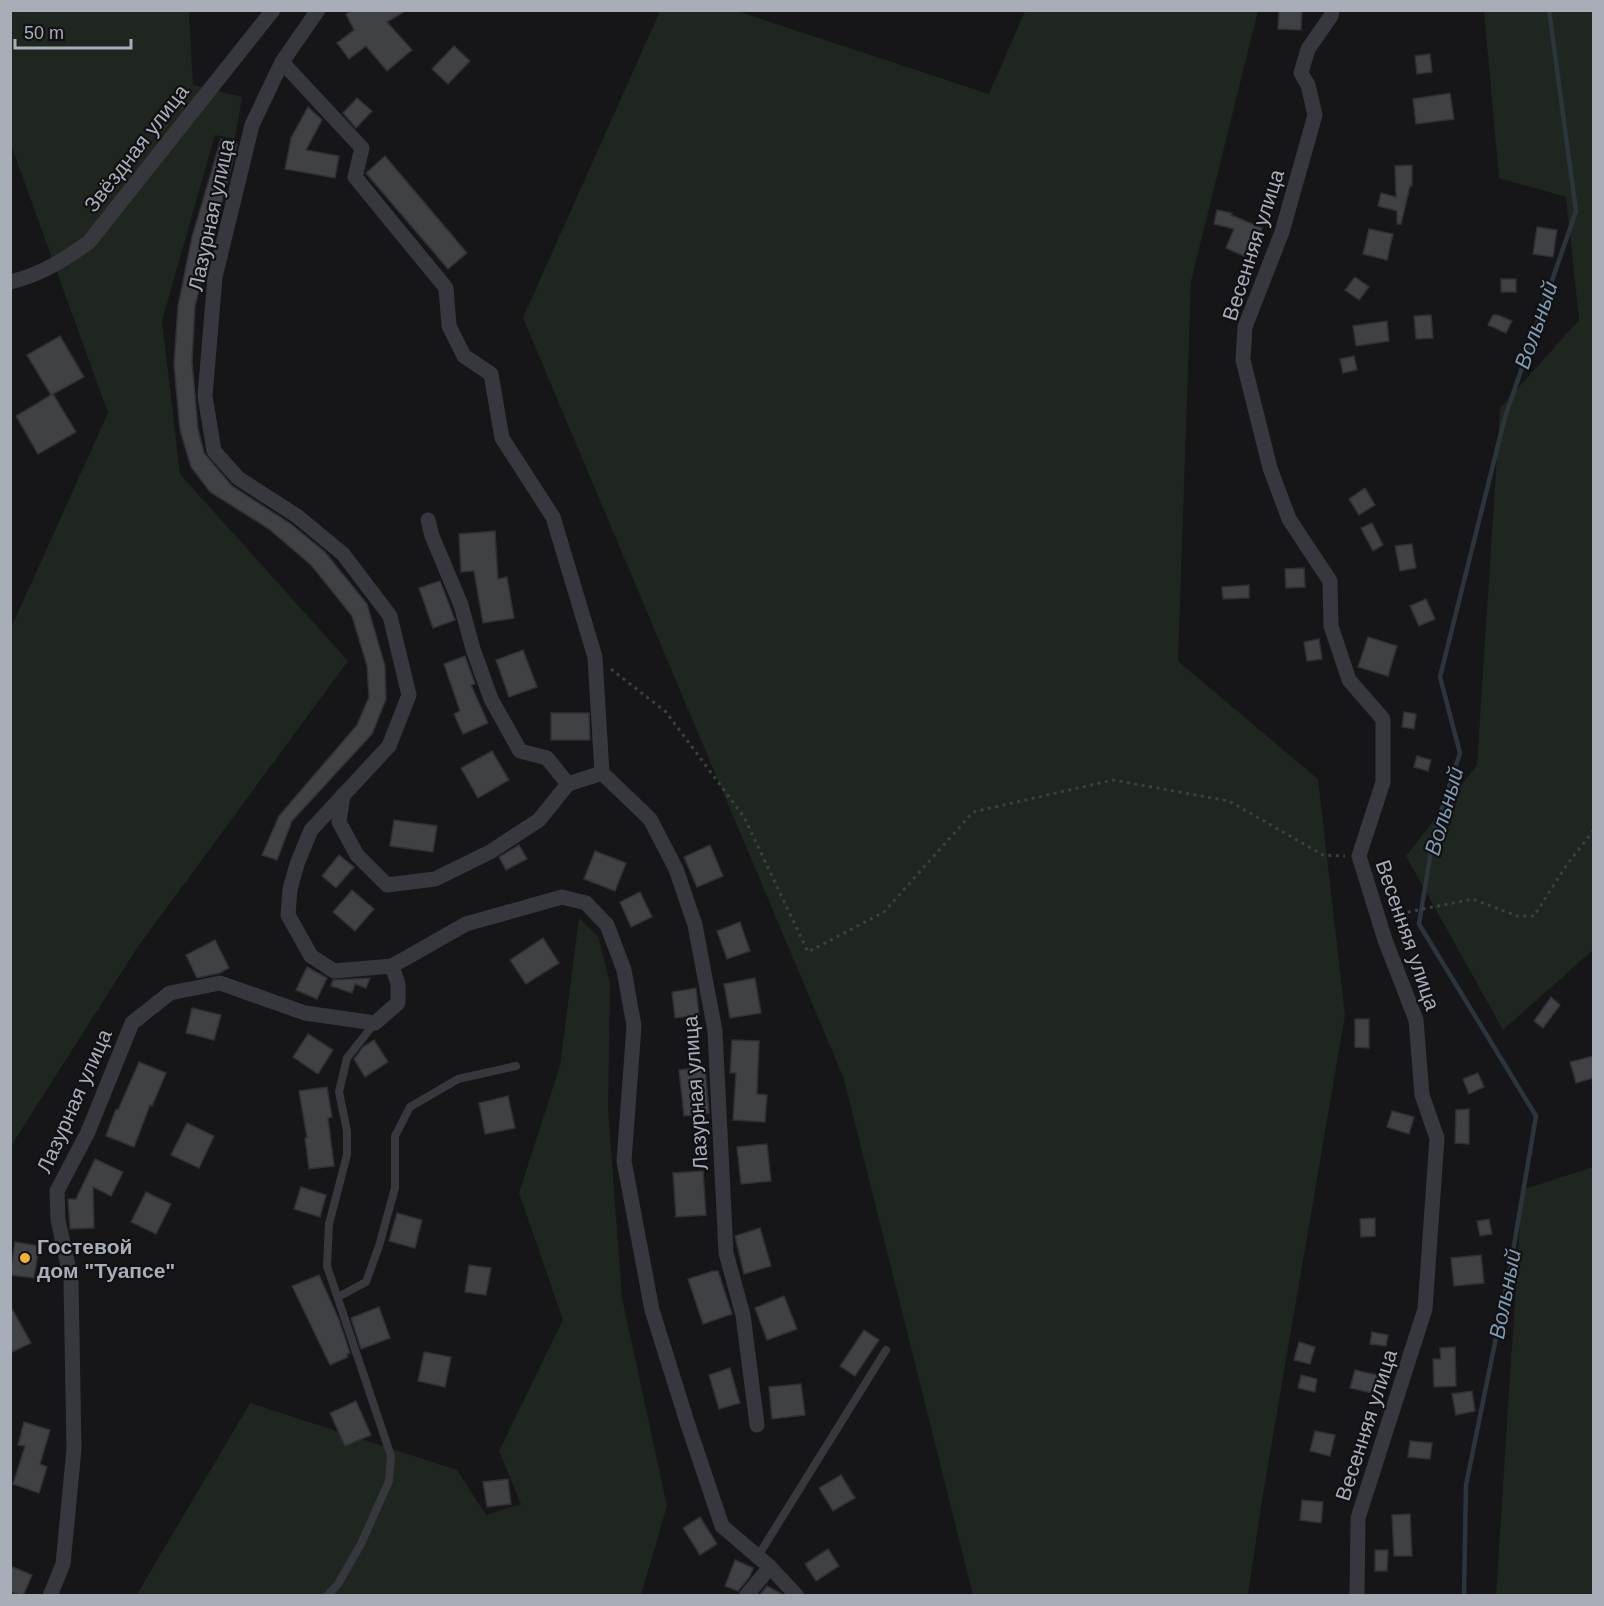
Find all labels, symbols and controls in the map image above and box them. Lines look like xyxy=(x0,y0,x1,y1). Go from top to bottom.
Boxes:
scale bar xyxy=(15,12,130,50)
text: 50 m xyxy=(24,23,64,43)
street label: Звёздная улица xyxy=(79,80,193,216)
street label: Лазурная улица xyxy=(184,137,238,293)
street label: Весенняя улица xyxy=(1218,166,1288,323)
water label: Вольный xyxy=(1509,278,1563,372)
water label: Вольный xyxy=(1419,764,1469,858)
street label: Весенняя улица xyxy=(1372,857,1445,1013)
street label: Лазурная улица xyxy=(678,1015,712,1171)
street label: Лазурная улица xyxy=(32,1025,116,1176)
place label: Гостевой дом "Туапсе" xyxy=(37,1235,175,1282)
water label: Вольный xyxy=(1484,1247,1526,1341)
marker: Гостевой дом "Туапсе" xyxy=(18,1251,32,1265)
street label: Весенняя улица xyxy=(1331,1346,1401,1503)

